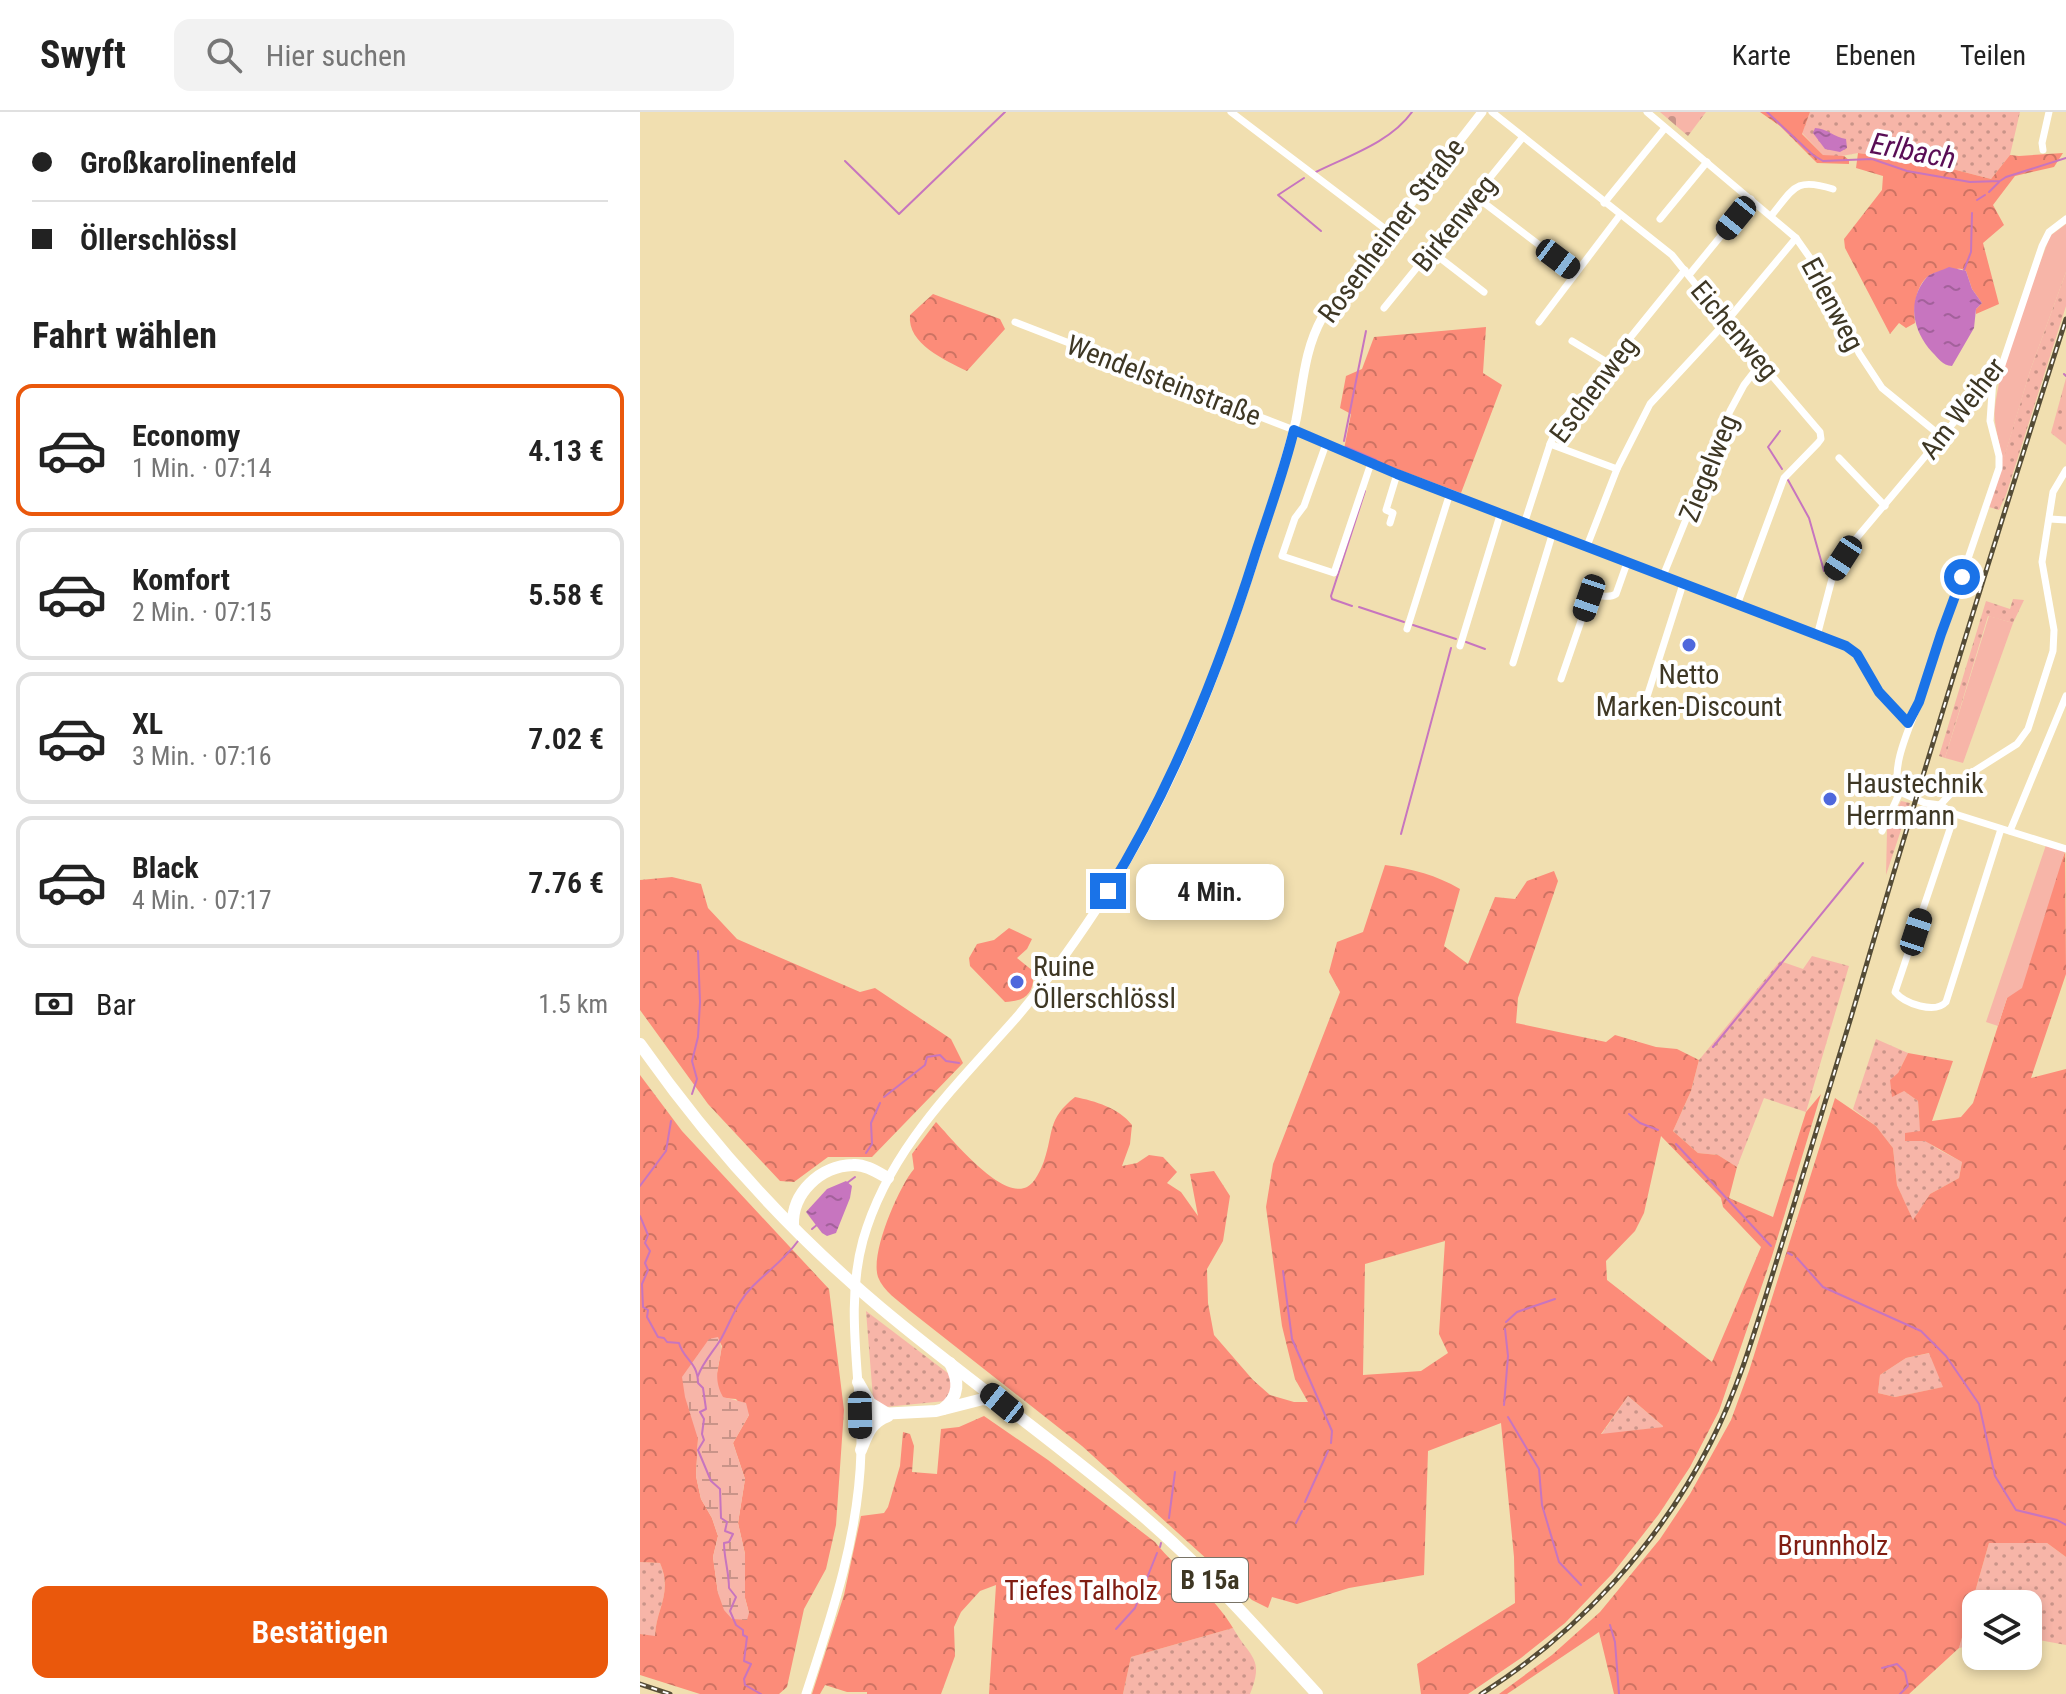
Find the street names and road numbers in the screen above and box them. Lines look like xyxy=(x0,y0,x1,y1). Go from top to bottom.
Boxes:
street label: Rosenheimer Straße xyxy=(1311,131,1472,329)
street label: Birkenweg xyxy=(1406,168,1503,278)
street label: Erlenweg xyxy=(1794,252,1871,356)
street label: Eichenweg xyxy=(1684,274,1785,386)
street label: Wendelsteinstraße xyxy=(1062,328,1266,433)
street label: Eschenweg xyxy=(1543,329,1644,449)
street label: Am Weiher xyxy=(1913,351,2012,465)
street label: Ziegelweg xyxy=(1672,410,1745,527)
road number: B 15a xyxy=(1172,1558,1248,1602)

